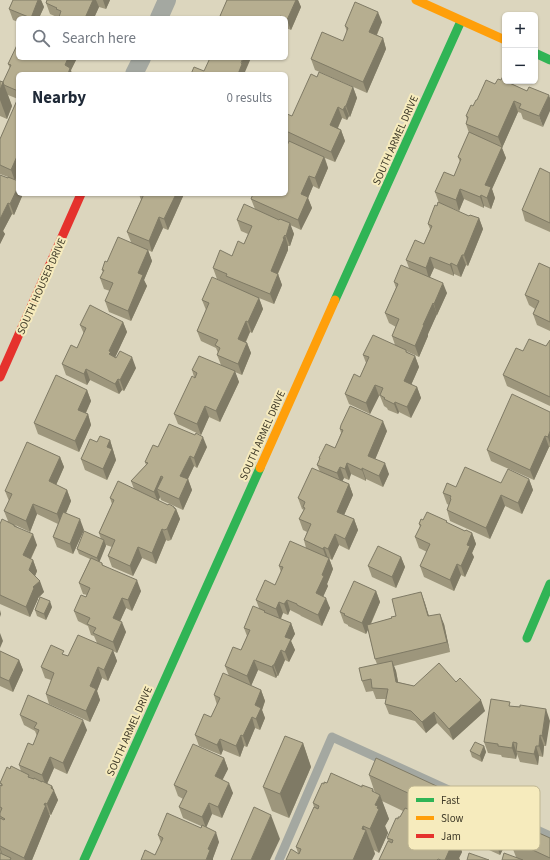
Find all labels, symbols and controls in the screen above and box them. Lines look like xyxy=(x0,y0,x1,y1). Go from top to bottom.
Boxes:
map controls xyxy=(502,12,538,84)
button: + xyxy=(502,12,538,48)
search box xyxy=(16,16,288,60)
icon: search xyxy=(30,27,52,49)
text: Search here xyxy=(62,28,136,49)
button: − xyxy=(502,48,538,84)
text: Nearby xyxy=(32,86,86,110)
text: 0 results xyxy=(227,89,272,107)
street label: SOUTH ARMEL DRIVE xyxy=(369,93,422,187)
street label: SOUTH HOUSER DRIVE xyxy=(13,235,70,337)
street label: SOUTH ARMEL DRIVE xyxy=(236,388,289,482)
street label: SOUTH ARMEL DRIVE xyxy=(103,684,156,778)
legend xyxy=(408,786,540,850)
text: Fast xyxy=(441,793,460,808)
text: Slow xyxy=(441,811,464,826)
text: Jam xyxy=(441,829,461,844)

